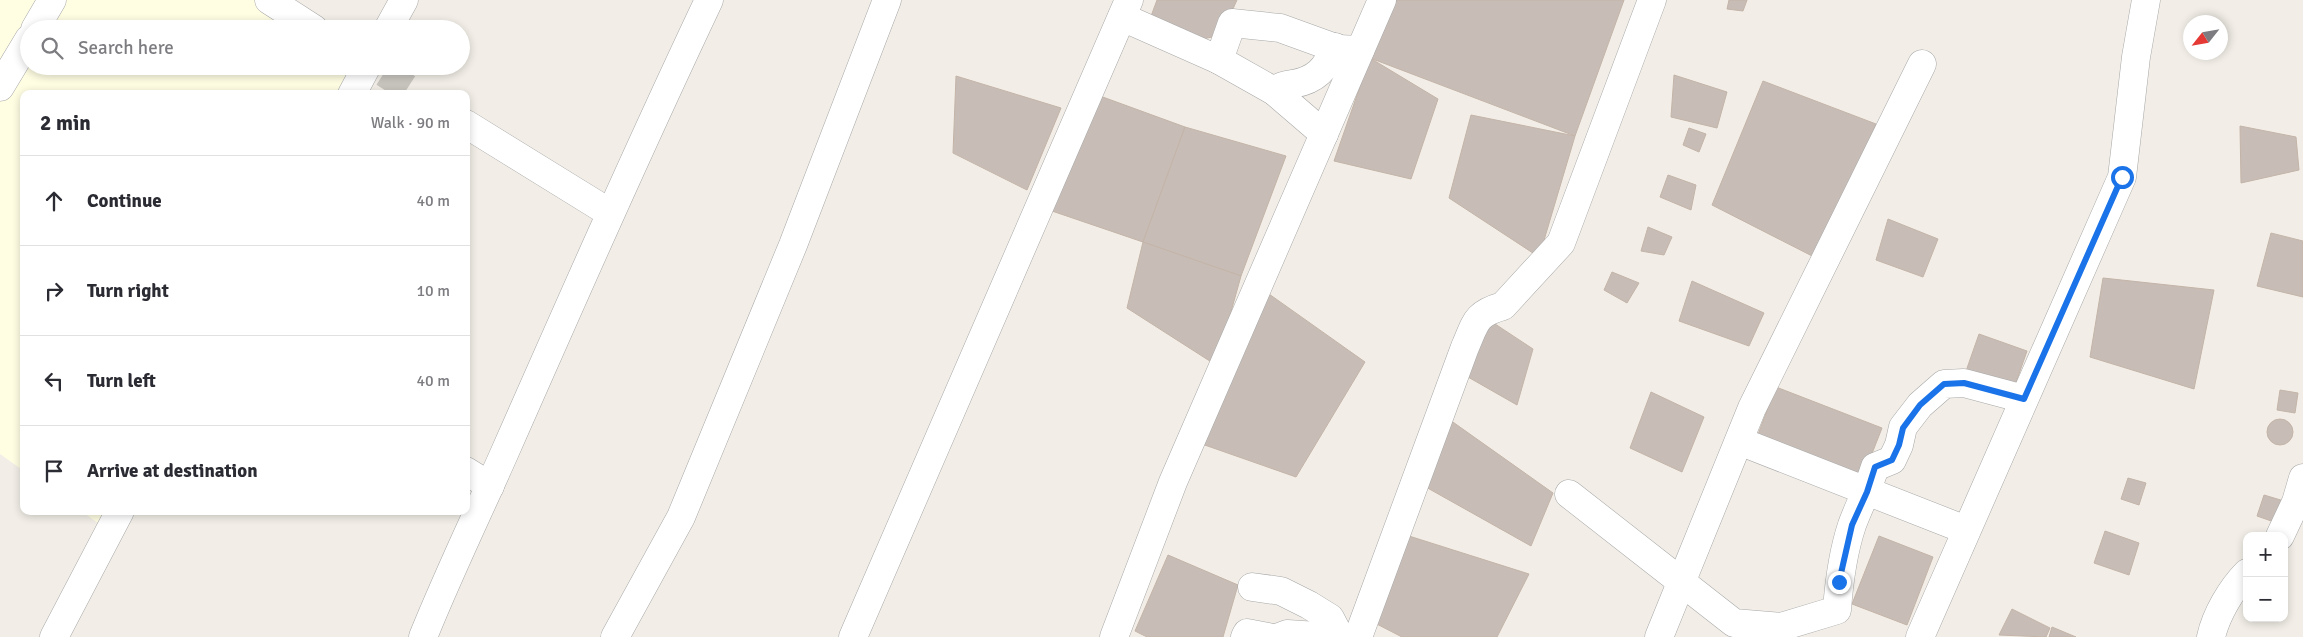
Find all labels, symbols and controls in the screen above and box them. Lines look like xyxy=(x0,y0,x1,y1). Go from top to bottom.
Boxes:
north arrow xyxy=(2183,15,2228,60)
search box xyxy=(20,20,470,75)
icon: search xyxy=(38,34,66,62)
text: Search here xyxy=(78,36,174,60)
text: 2 min xyxy=(40,110,91,136)
text: Walk · 90 m xyxy=(371,113,450,133)
route start xyxy=(2111,166,2134,189)
icon: ahead xyxy=(40,187,68,215)
text: Continue xyxy=(87,189,162,213)
text: 40 m xyxy=(416,191,450,211)
icon: right xyxy=(40,277,68,305)
text: Turn right xyxy=(87,279,169,303)
text: 10 m xyxy=(416,281,450,301)
icon: left xyxy=(40,367,68,395)
text: Turn left xyxy=(87,369,156,393)
text: 40 m xyxy=(416,371,450,391)
icon: arrive xyxy=(40,457,68,485)
text: Arrive at destination xyxy=(87,459,258,483)
map controls xyxy=(2243,532,2288,622)
button: + xyxy=(2243,532,2288,577)
route end xyxy=(1828,571,1851,594)
button: − xyxy=(2243,577,2288,622)

